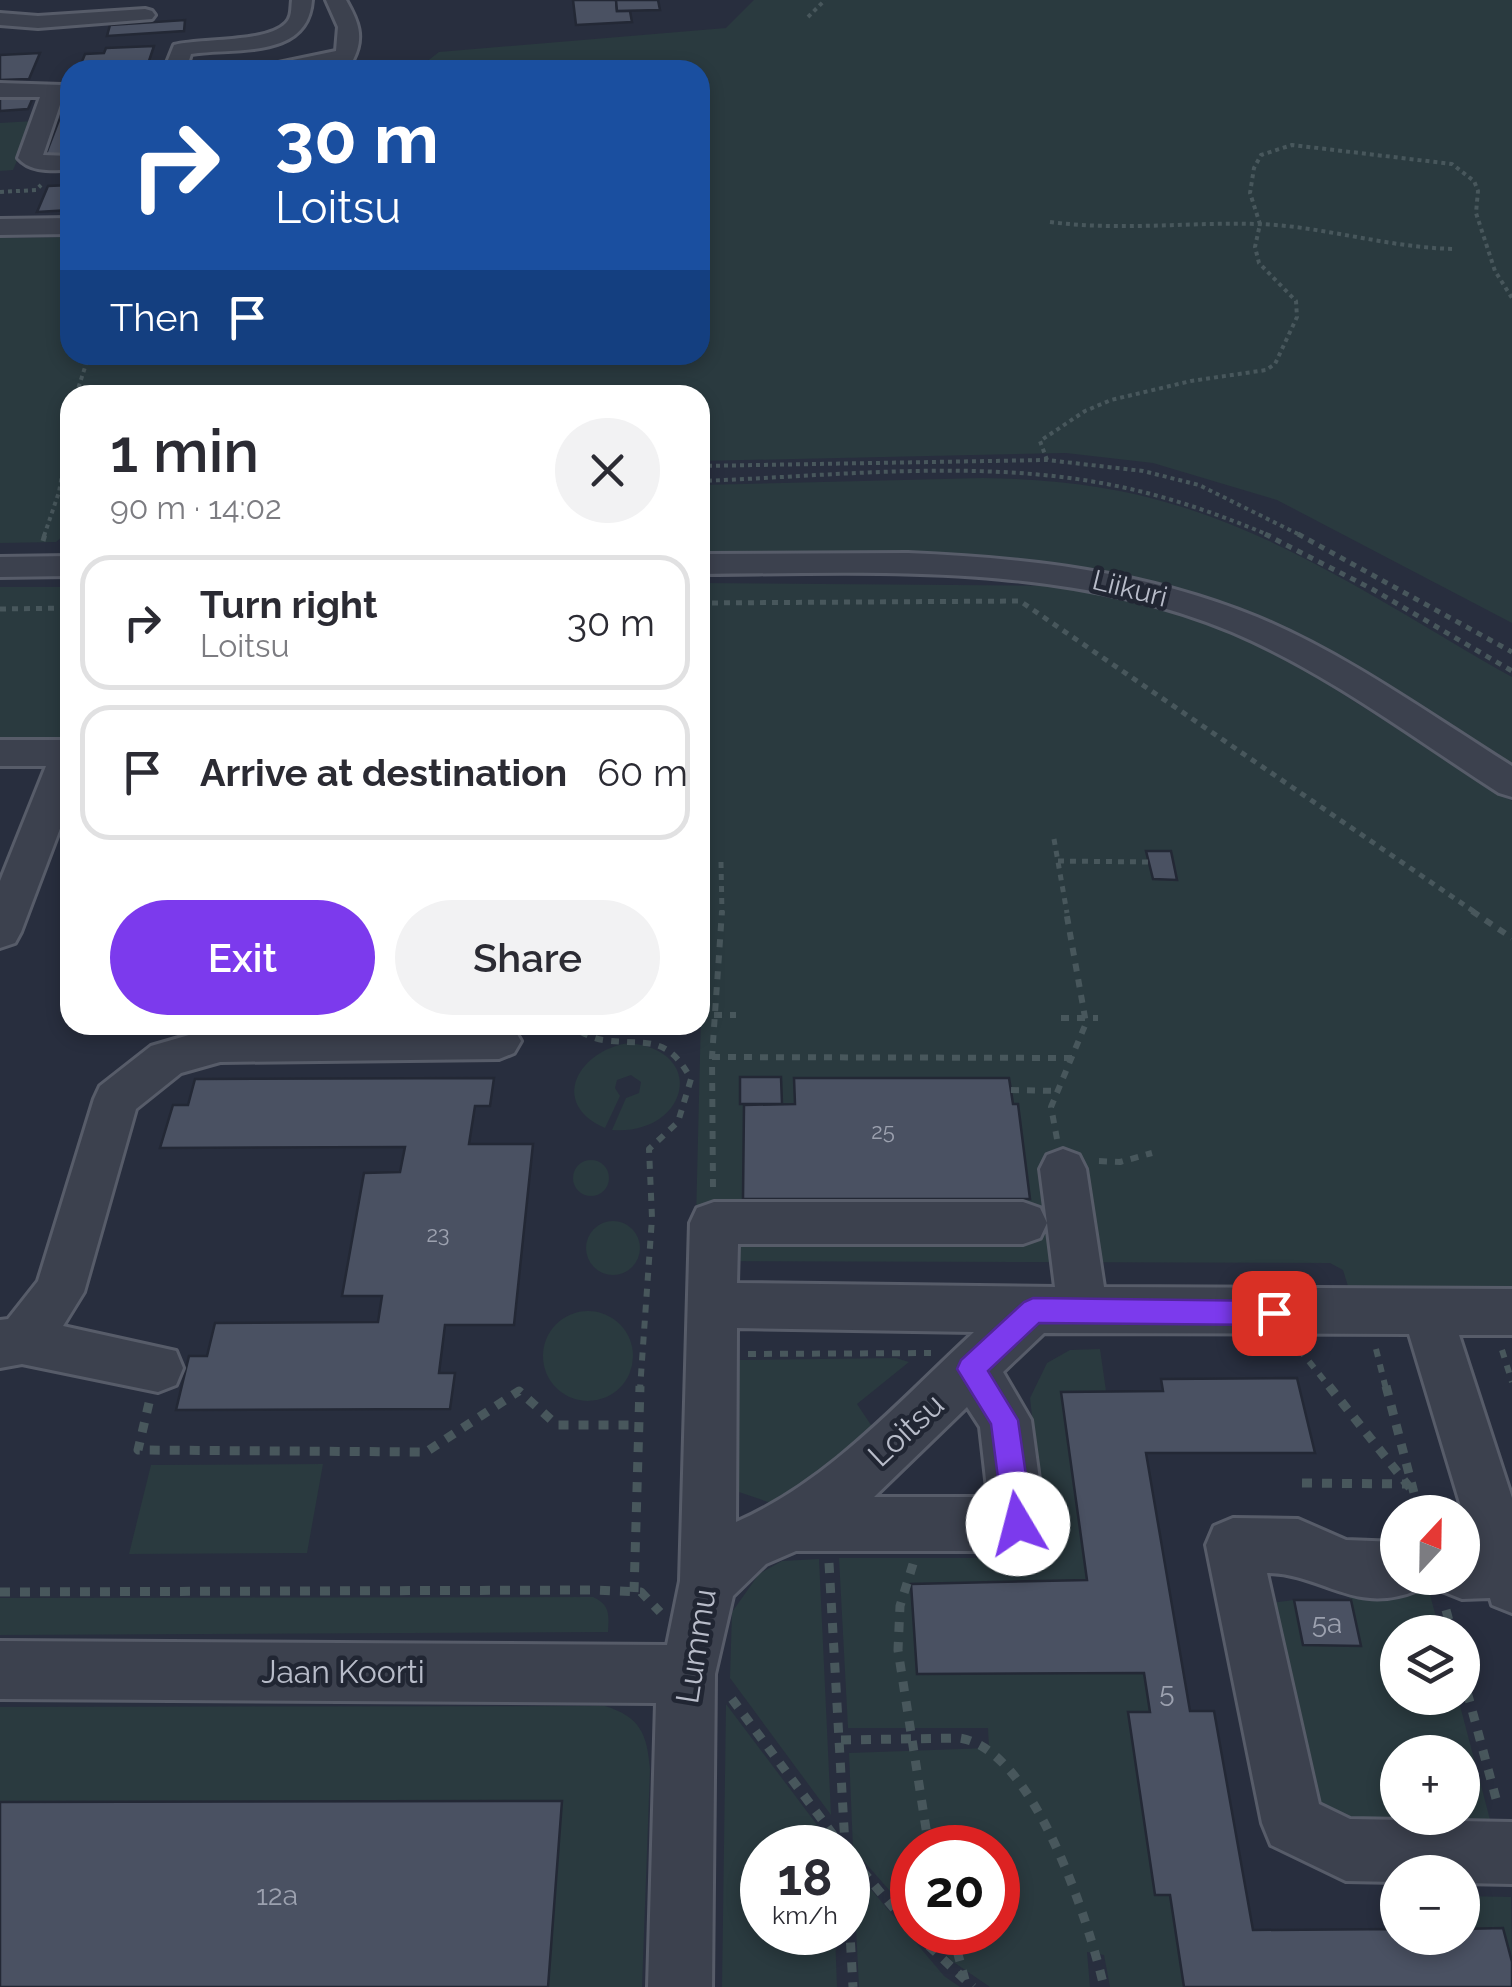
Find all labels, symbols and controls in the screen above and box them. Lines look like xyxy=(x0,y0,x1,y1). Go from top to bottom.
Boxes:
text: 30 m xyxy=(275,97,439,179)
icon: right xyxy=(110,100,240,230)
text: Loitsu xyxy=(275,181,401,234)
icon: arrive xyxy=(220,290,275,345)
text: Then xyxy=(110,295,200,340)
text: 1 min xyxy=(110,416,259,486)
button: close xyxy=(555,418,660,523)
text: 90 m · 14:02 xyxy=(110,489,282,526)
street label: Liikuri xyxy=(1089,563,1171,614)
text: Turn right xyxy=(200,582,377,627)
icon: right xyxy=(115,595,170,650)
text: 30 m xyxy=(567,600,655,645)
text: Loitsu xyxy=(200,627,290,664)
icon: arrive xyxy=(115,745,170,800)
text: Arrive at destination xyxy=(200,750,567,795)
text: 60 m xyxy=(597,750,688,795)
button: Exit xyxy=(110,900,375,1015)
button: Share xyxy=(395,900,660,1015)
house number: 25 xyxy=(871,1118,895,1144)
house number: 23 xyxy=(426,1221,450,1247)
pin xyxy=(1232,1271,1317,1356)
icon: arrive xyxy=(1247,1286,1302,1341)
street label: Loitsu xyxy=(860,1386,951,1474)
position arrow xyxy=(966,1472,1070,1576)
north arrow xyxy=(1380,1495,1480,1595)
map controls xyxy=(1380,1495,1480,1955)
street label: Lummu xyxy=(668,1586,723,1706)
house number: 5a xyxy=(1312,1607,1342,1640)
button: layers xyxy=(1380,1615,1480,1715)
street label: Jaan Koorti xyxy=(261,1653,425,1690)
house number: 5 xyxy=(1159,1676,1175,1709)
button: + xyxy=(1380,1735,1480,1835)
speed limit sign: 20 xyxy=(890,1825,1020,1955)
text: 18 xyxy=(778,1848,832,1907)
button: − xyxy=(1380,1855,1480,1955)
house number: 12a xyxy=(256,1879,298,1912)
text: km/h xyxy=(772,1900,838,1930)

